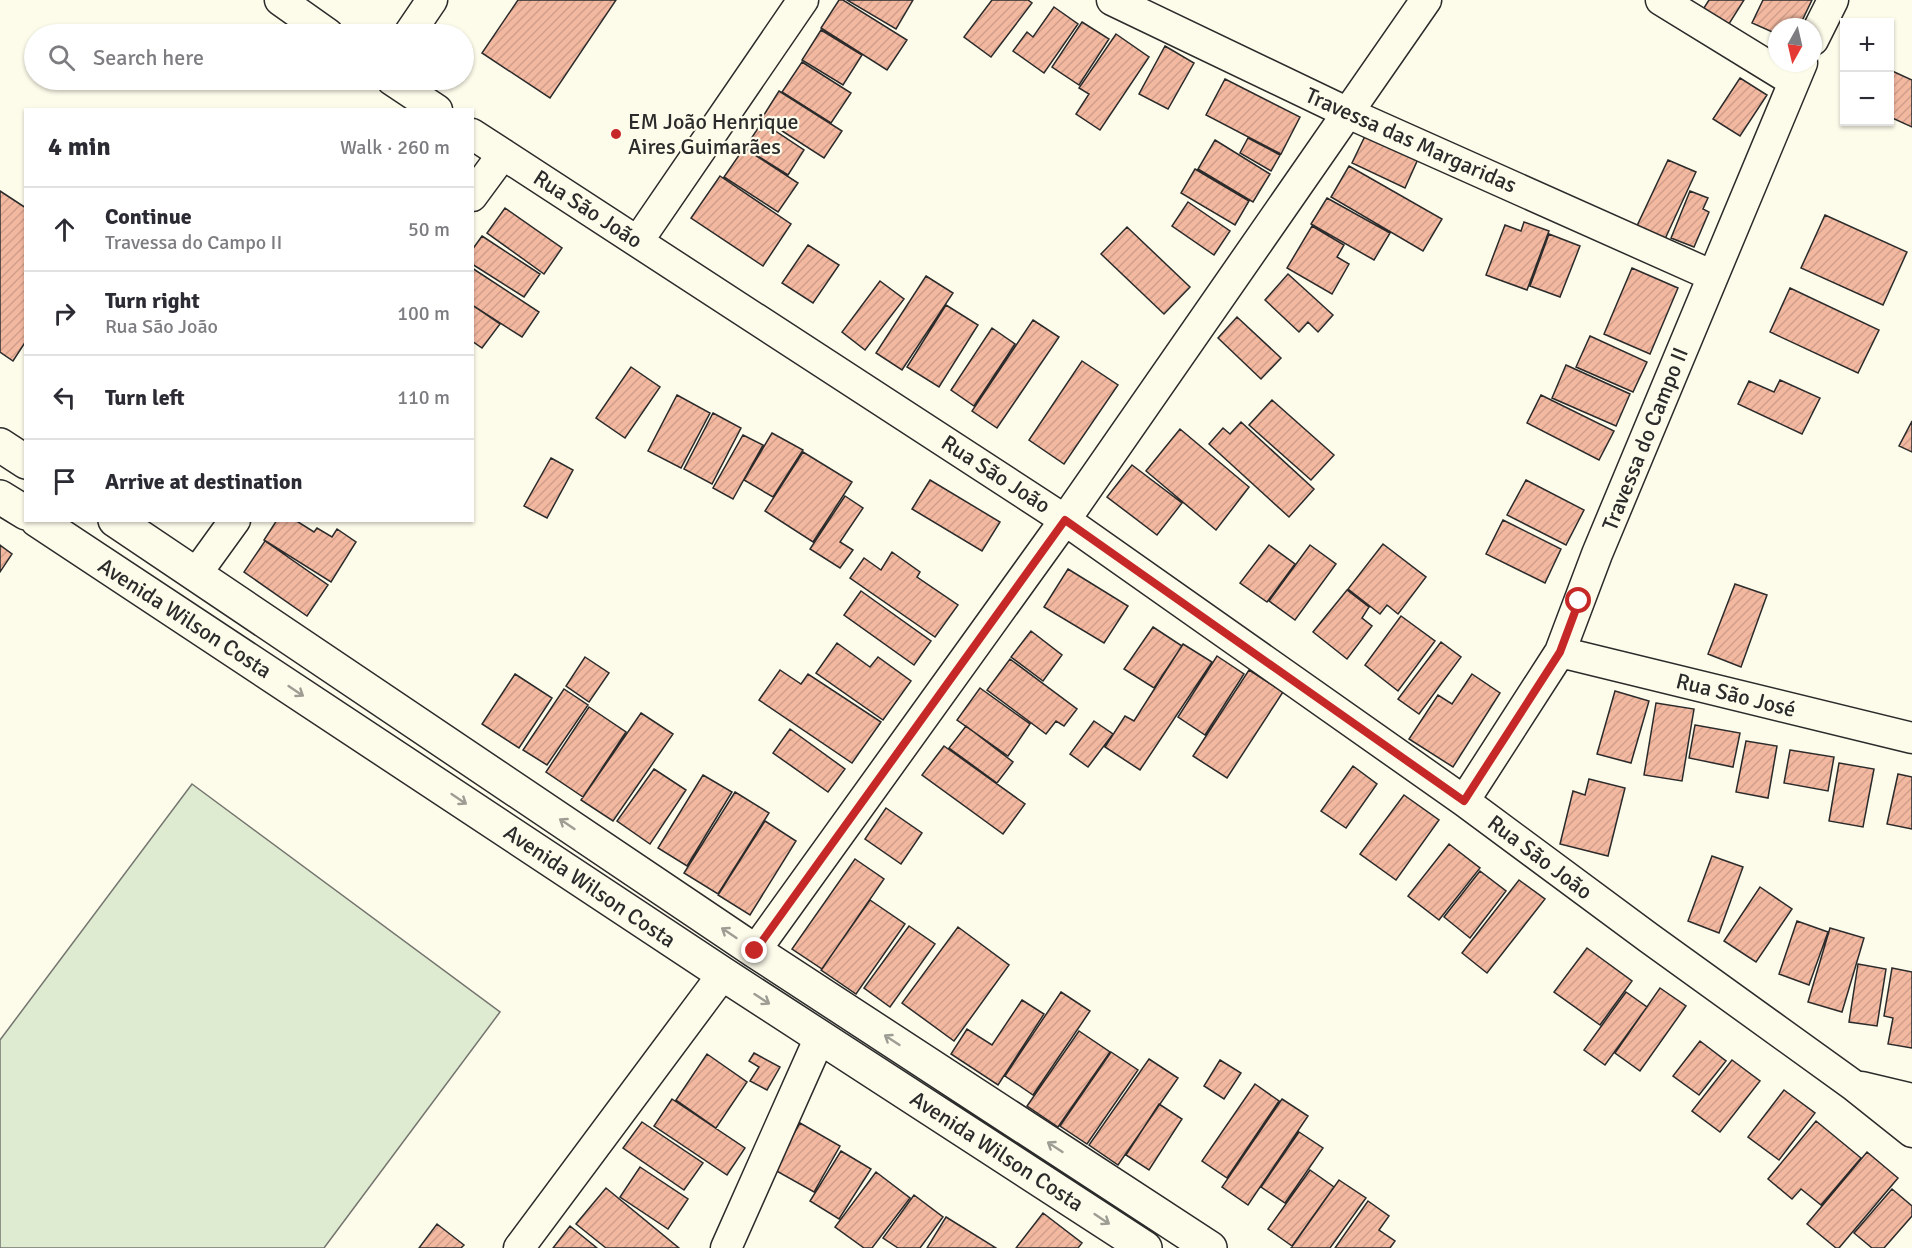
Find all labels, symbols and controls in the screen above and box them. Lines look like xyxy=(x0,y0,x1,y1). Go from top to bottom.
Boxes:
north arrow xyxy=(1768,18,1822,72)
map controls xyxy=(1840,18,1894,126)
button: + xyxy=(1840,18,1894,72)
search box xyxy=(24,24,474,90)
icon: search xyxy=(45,41,78,74)
text: Search here xyxy=(93,44,204,71)
button: − xyxy=(1840,72,1894,126)
street label: Travessa das Margaridas xyxy=(1301,81,1521,199)
place label: EM João Henrique Aires Guimarães xyxy=(628,108,799,160)
marker: EM João Henrique Aires Guimarães xyxy=(609,127,623,141)
text: 4 min xyxy=(48,131,111,163)
text: Walk · 260 m xyxy=(340,135,450,160)
street label: Rua São João xyxy=(529,164,647,254)
text: Continue xyxy=(105,203,192,230)
icon: ahead xyxy=(48,213,81,246)
text: 50 m xyxy=(408,217,450,242)
text: Travessa do Campo II xyxy=(105,230,282,255)
text: Turn right xyxy=(105,287,200,314)
icon: right xyxy=(48,297,81,330)
text: 100 m xyxy=(397,301,450,326)
text: Rua São João xyxy=(105,314,218,339)
street label: Travessa do Campo II xyxy=(1596,343,1694,535)
icon: left xyxy=(48,381,81,414)
text: Turn left xyxy=(105,384,185,411)
text: 110 m xyxy=(397,385,450,410)
street label: Rua São João xyxy=(937,429,1055,519)
icon: arrive xyxy=(48,465,81,498)
text: Arrive at destination xyxy=(105,468,302,495)
street label: Avenida Wilson Costa xyxy=(93,552,277,684)
route start xyxy=(1565,587,1591,613)
street label: Rua São José xyxy=(1673,667,1799,723)
one-way arrow xyxy=(287,685,304,697)
one-way arrow xyxy=(450,792,467,805)
street label: Rua São João xyxy=(1482,809,1598,905)
street label: Avenida Wilson Costa xyxy=(499,818,681,954)
one-way arrow xyxy=(559,818,576,830)
one-way arrow xyxy=(721,927,738,939)
route end xyxy=(741,937,767,963)
one-way arrow xyxy=(753,993,769,1005)
one-way arrow xyxy=(884,1034,901,1046)
street label: Avenida Wilson Costa xyxy=(905,1085,1089,1217)
one-way arrow xyxy=(1047,1141,1064,1153)
one-way arrow xyxy=(1093,1213,1109,1225)

